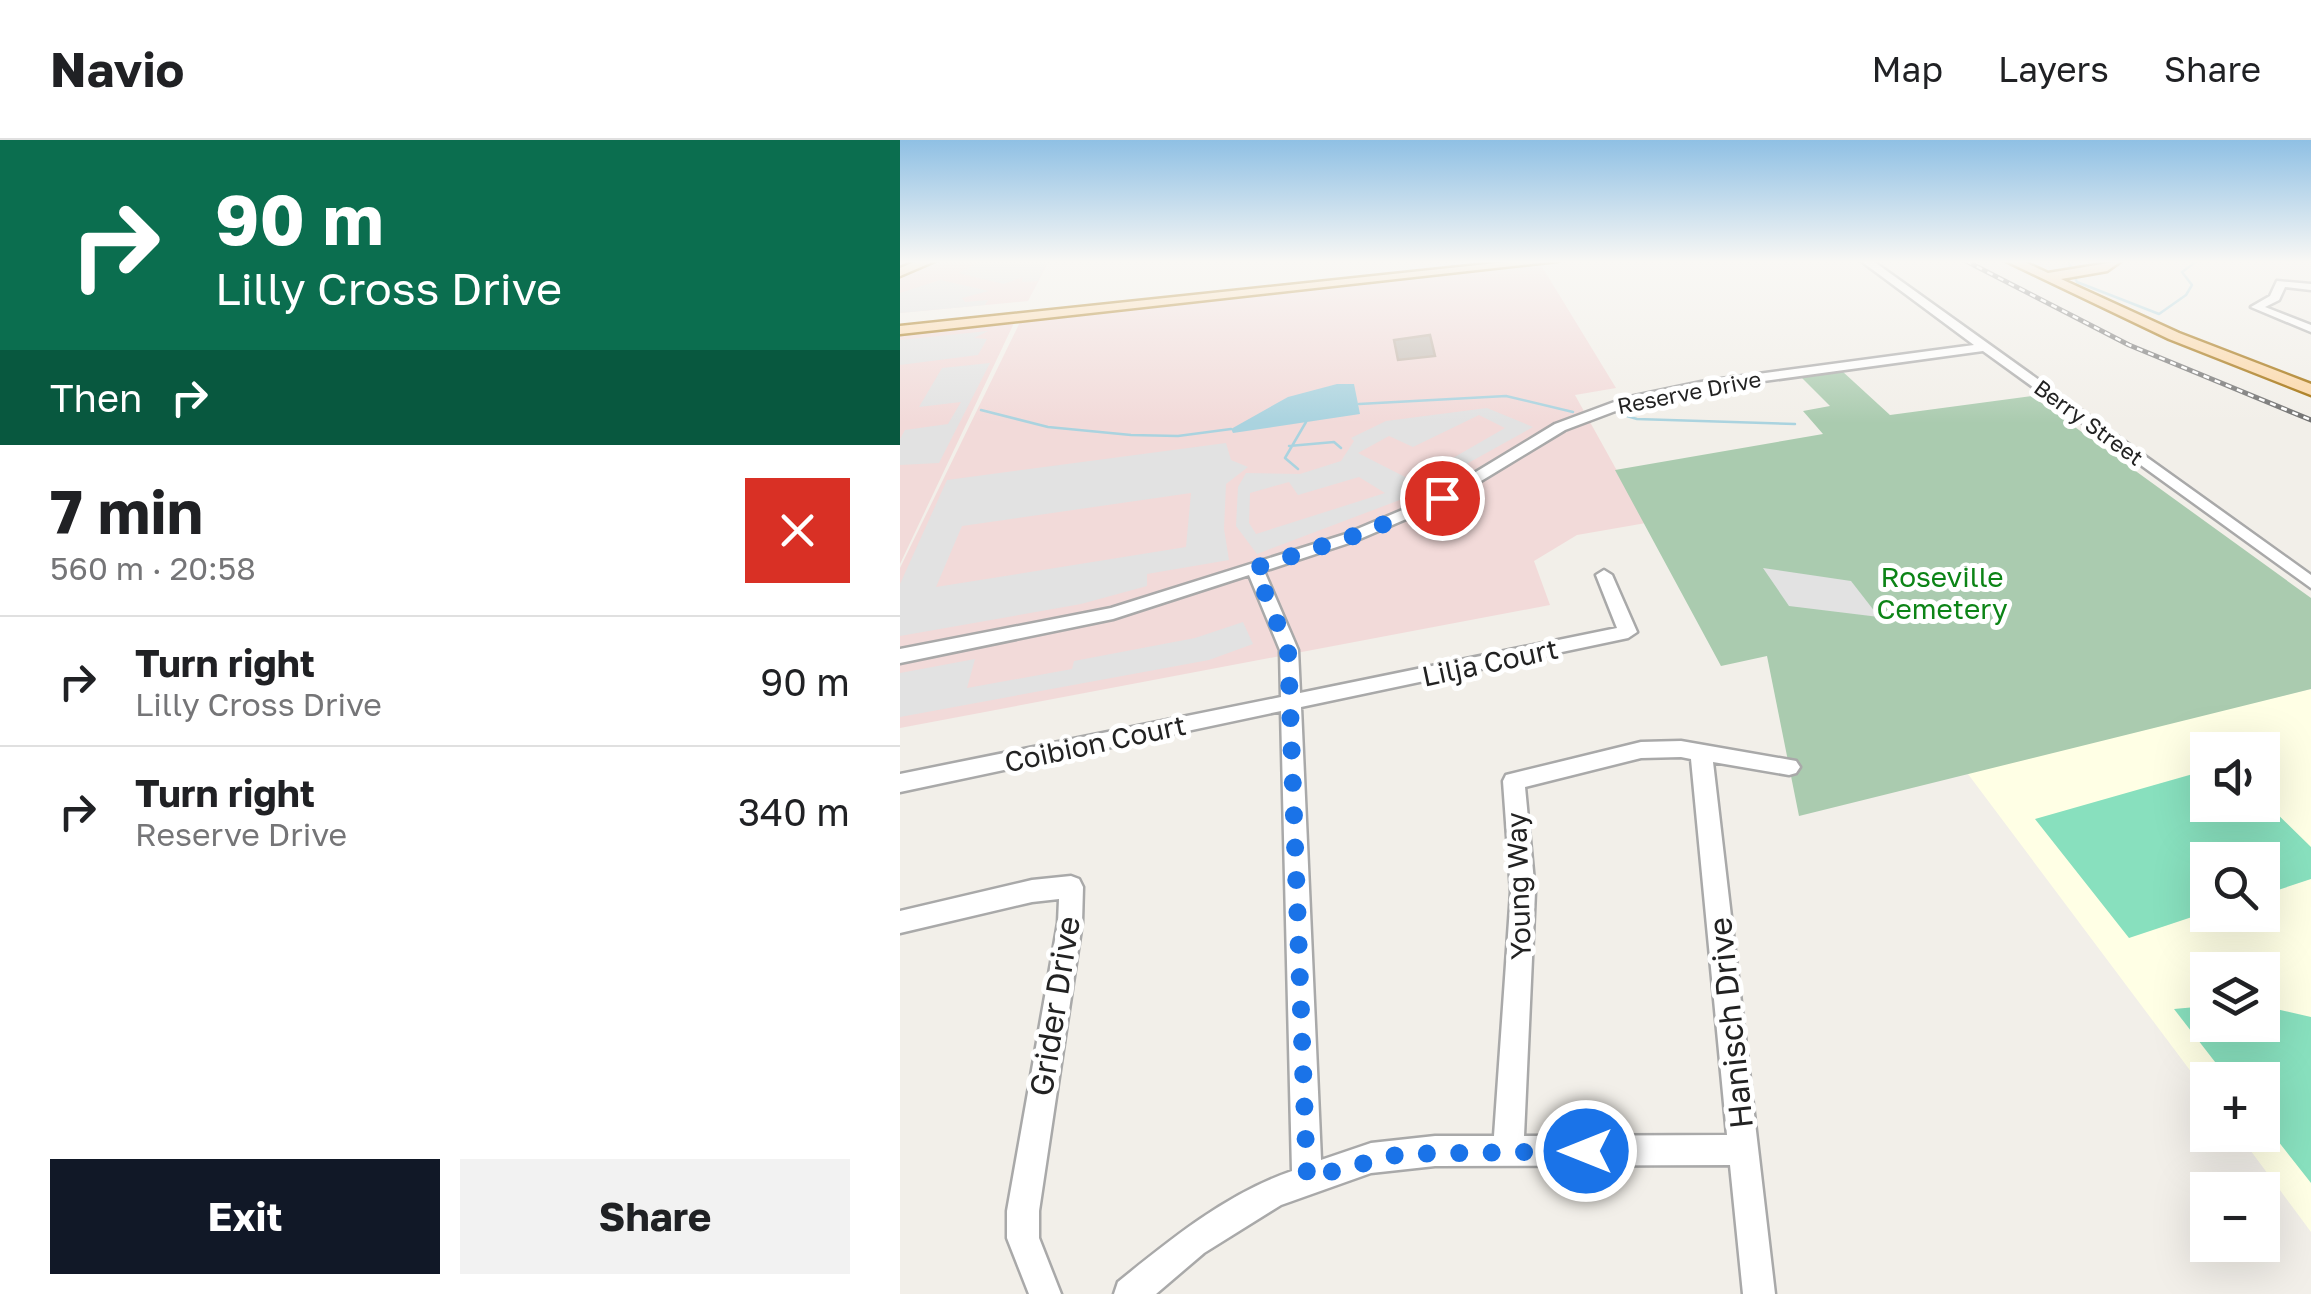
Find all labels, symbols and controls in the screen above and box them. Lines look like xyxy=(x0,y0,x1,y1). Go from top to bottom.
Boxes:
text: Navio xyxy=(50,40,184,98)
text: Map xyxy=(1872,48,1943,90)
text: Layers xyxy=(1998,48,2109,90)
text: Share xyxy=(2164,48,2261,90)
text: 90 m xyxy=(215,176,384,260)
icon: right xyxy=(50,180,180,310)
text: Lilly Cross Drive xyxy=(215,261,562,315)
street label: Reserve Drive xyxy=(1615,365,1763,419)
icon: right xyxy=(162,370,217,425)
street label: Berry Street xyxy=(2029,373,2149,471)
text: Then xyxy=(50,375,142,420)
pin xyxy=(1400,456,1485,541)
icon: arrive xyxy=(1415,471,1470,526)
text: 7 min xyxy=(50,475,203,547)
button: close xyxy=(745,478,850,583)
text: 560 m · 20:58 xyxy=(50,549,256,587)
park label: Roseville Cemetery xyxy=(1876,560,2008,625)
street label: Lilja Court xyxy=(1419,631,1561,693)
text: Turn right xyxy=(135,640,315,685)
icon: right xyxy=(50,654,105,709)
text: 90 m xyxy=(760,659,850,704)
text: Lilly Cross Drive xyxy=(135,685,382,723)
street label: Coibion Court xyxy=(1001,708,1189,778)
map controls xyxy=(2190,732,2280,1262)
button: sound xyxy=(2190,732,2280,822)
text: Turn right xyxy=(135,770,315,815)
icon: right xyxy=(50,784,105,839)
text: 340 m xyxy=(738,789,850,834)
street label: Young Way xyxy=(1499,811,1537,960)
text: Reserve Drive xyxy=(135,815,347,853)
button: search xyxy=(2190,842,2280,932)
street label: Grider Drive xyxy=(1021,913,1087,1099)
street label: Hanisch Drive xyxy=(1700,916,1760,1130)
button: layers xyxy=(2190,952,2280,1042)
button: + xyxy=(2190,1062,2280,1152)
position arrow xyxy=(1534,1099,1638,1203)
button: Exit xyxy=(50,1159,440,1274)
button: Share xyxy=(460,1159,850,1274)
button: − xyxy=(2190,1172,2280,1262)

